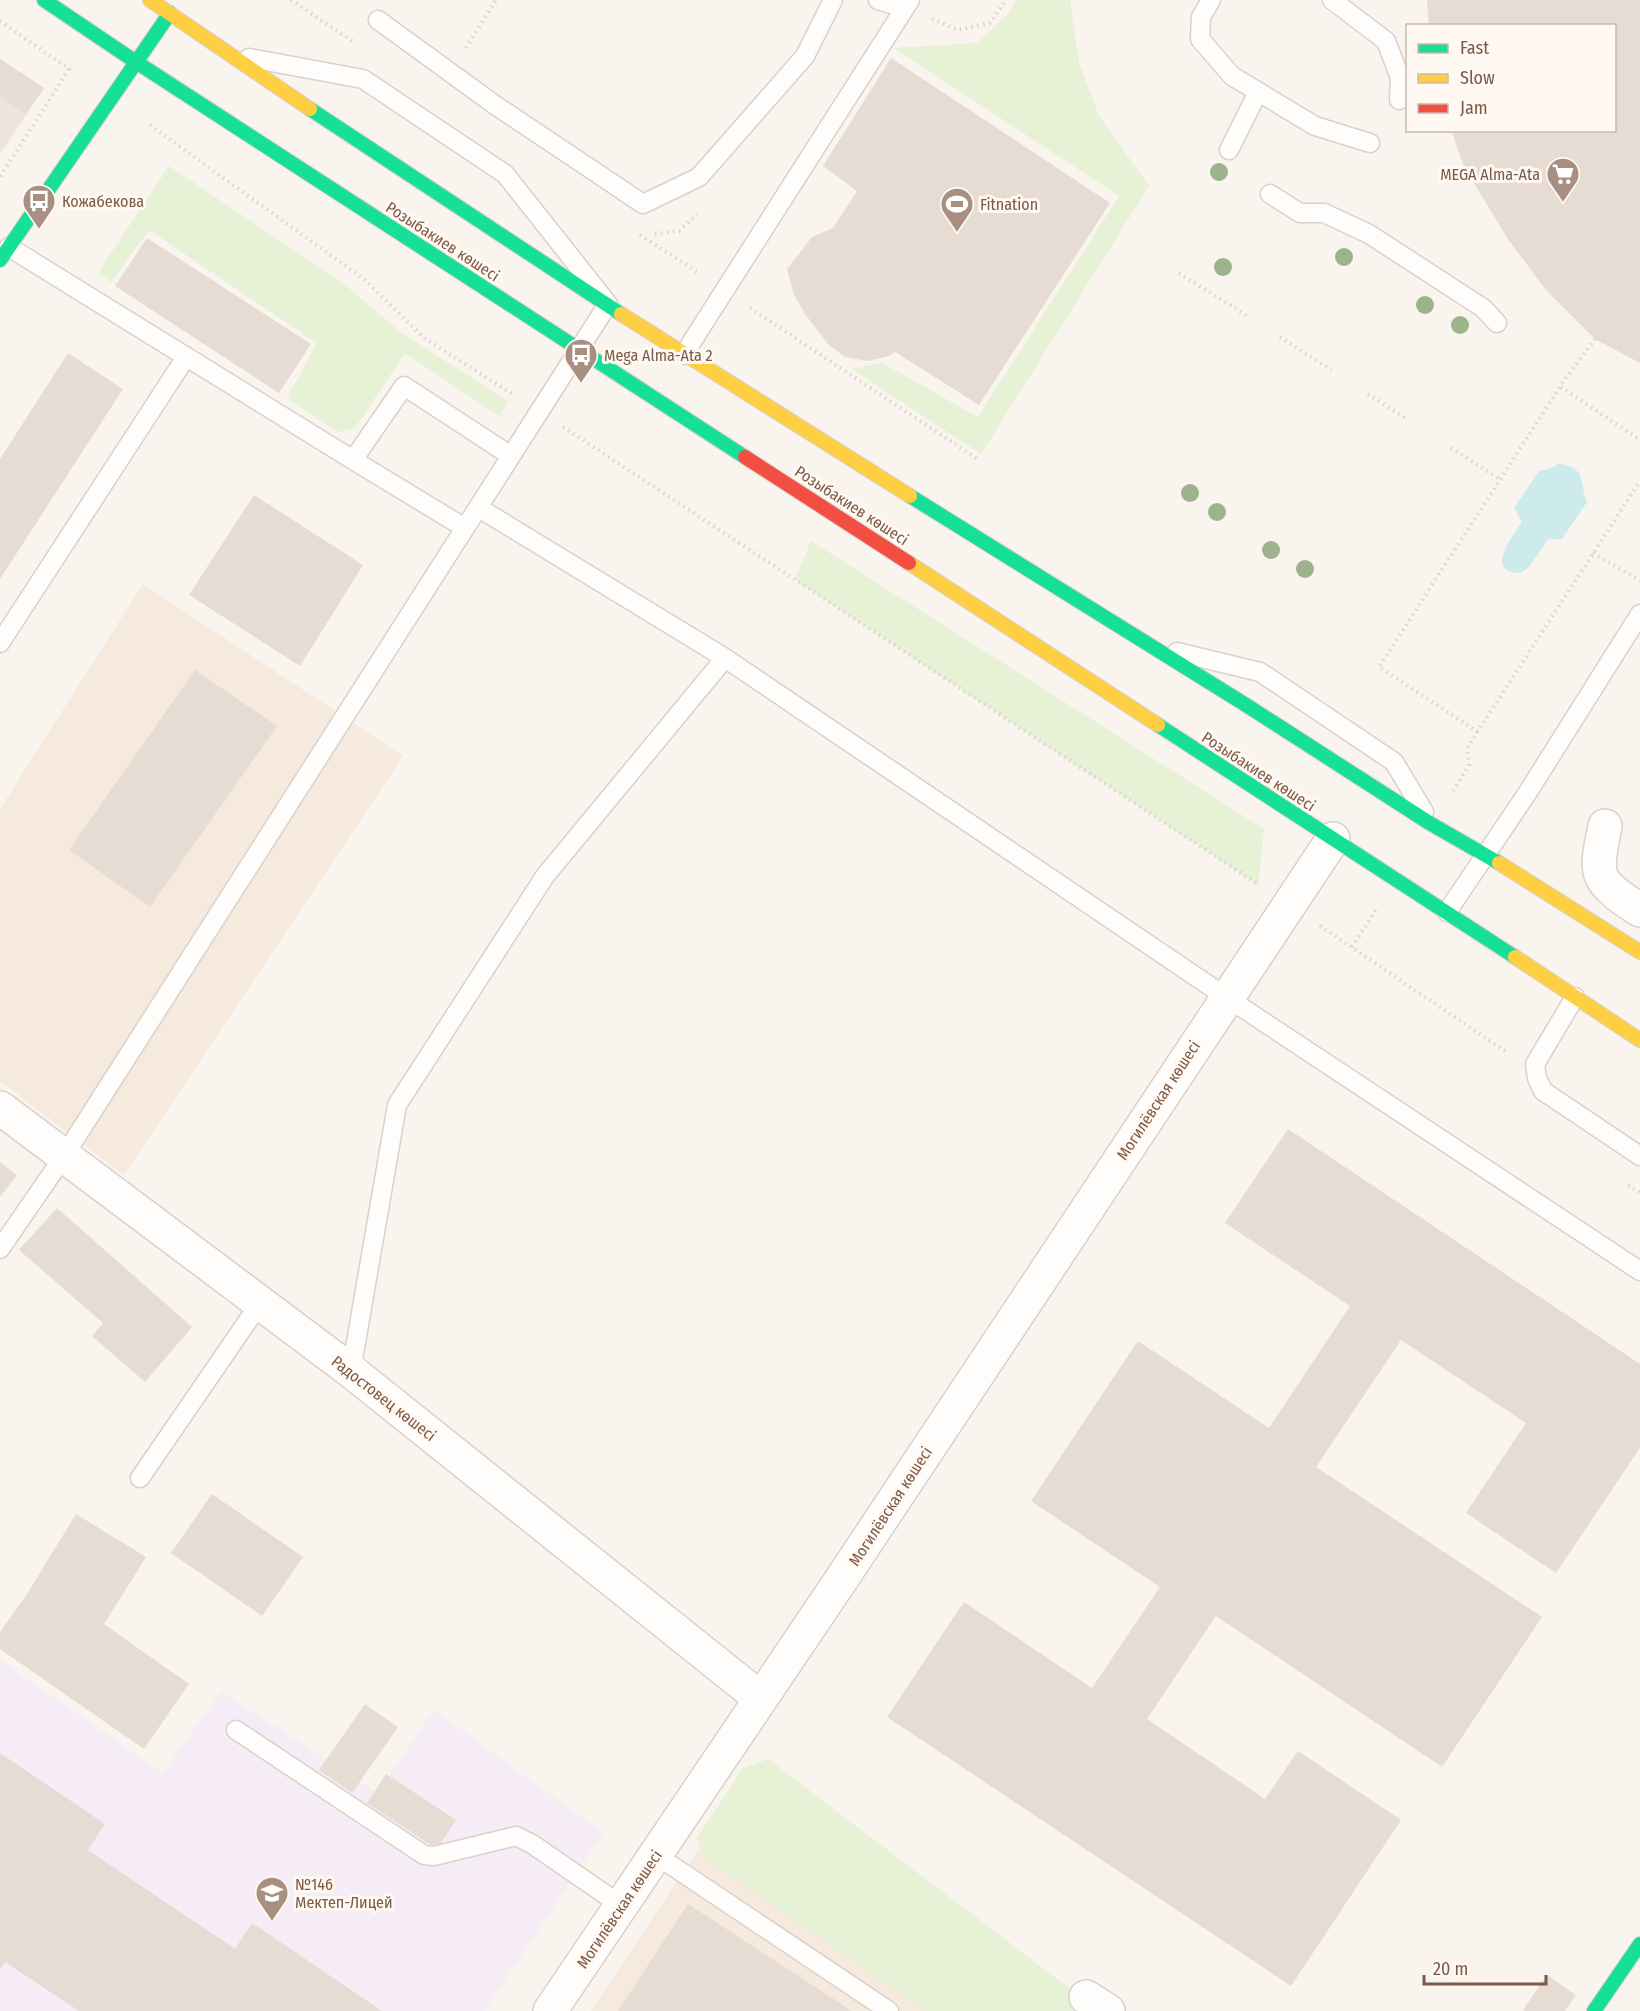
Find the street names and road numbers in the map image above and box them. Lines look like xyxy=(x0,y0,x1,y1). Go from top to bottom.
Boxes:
street label: Розыбакиев көшесі xyxy=(382,198,503,285)
street label: Розыбакиев көшесі xyxy=(791,462,912,549)
street label: Розыбакиев көшесі xyxy=(1198,728,1319,815)
street label: Могилёвская көшесі xyxy=(1113,1037,1204,1163)
street label: Радостовец көшесі xyxy=(328,1352,440,1445)
street label: Могилёвская көшесі xyxy=(845,1443,936,1569)
street label: Могилёвская көшесі xyxy=(573,1847,666,1972)

